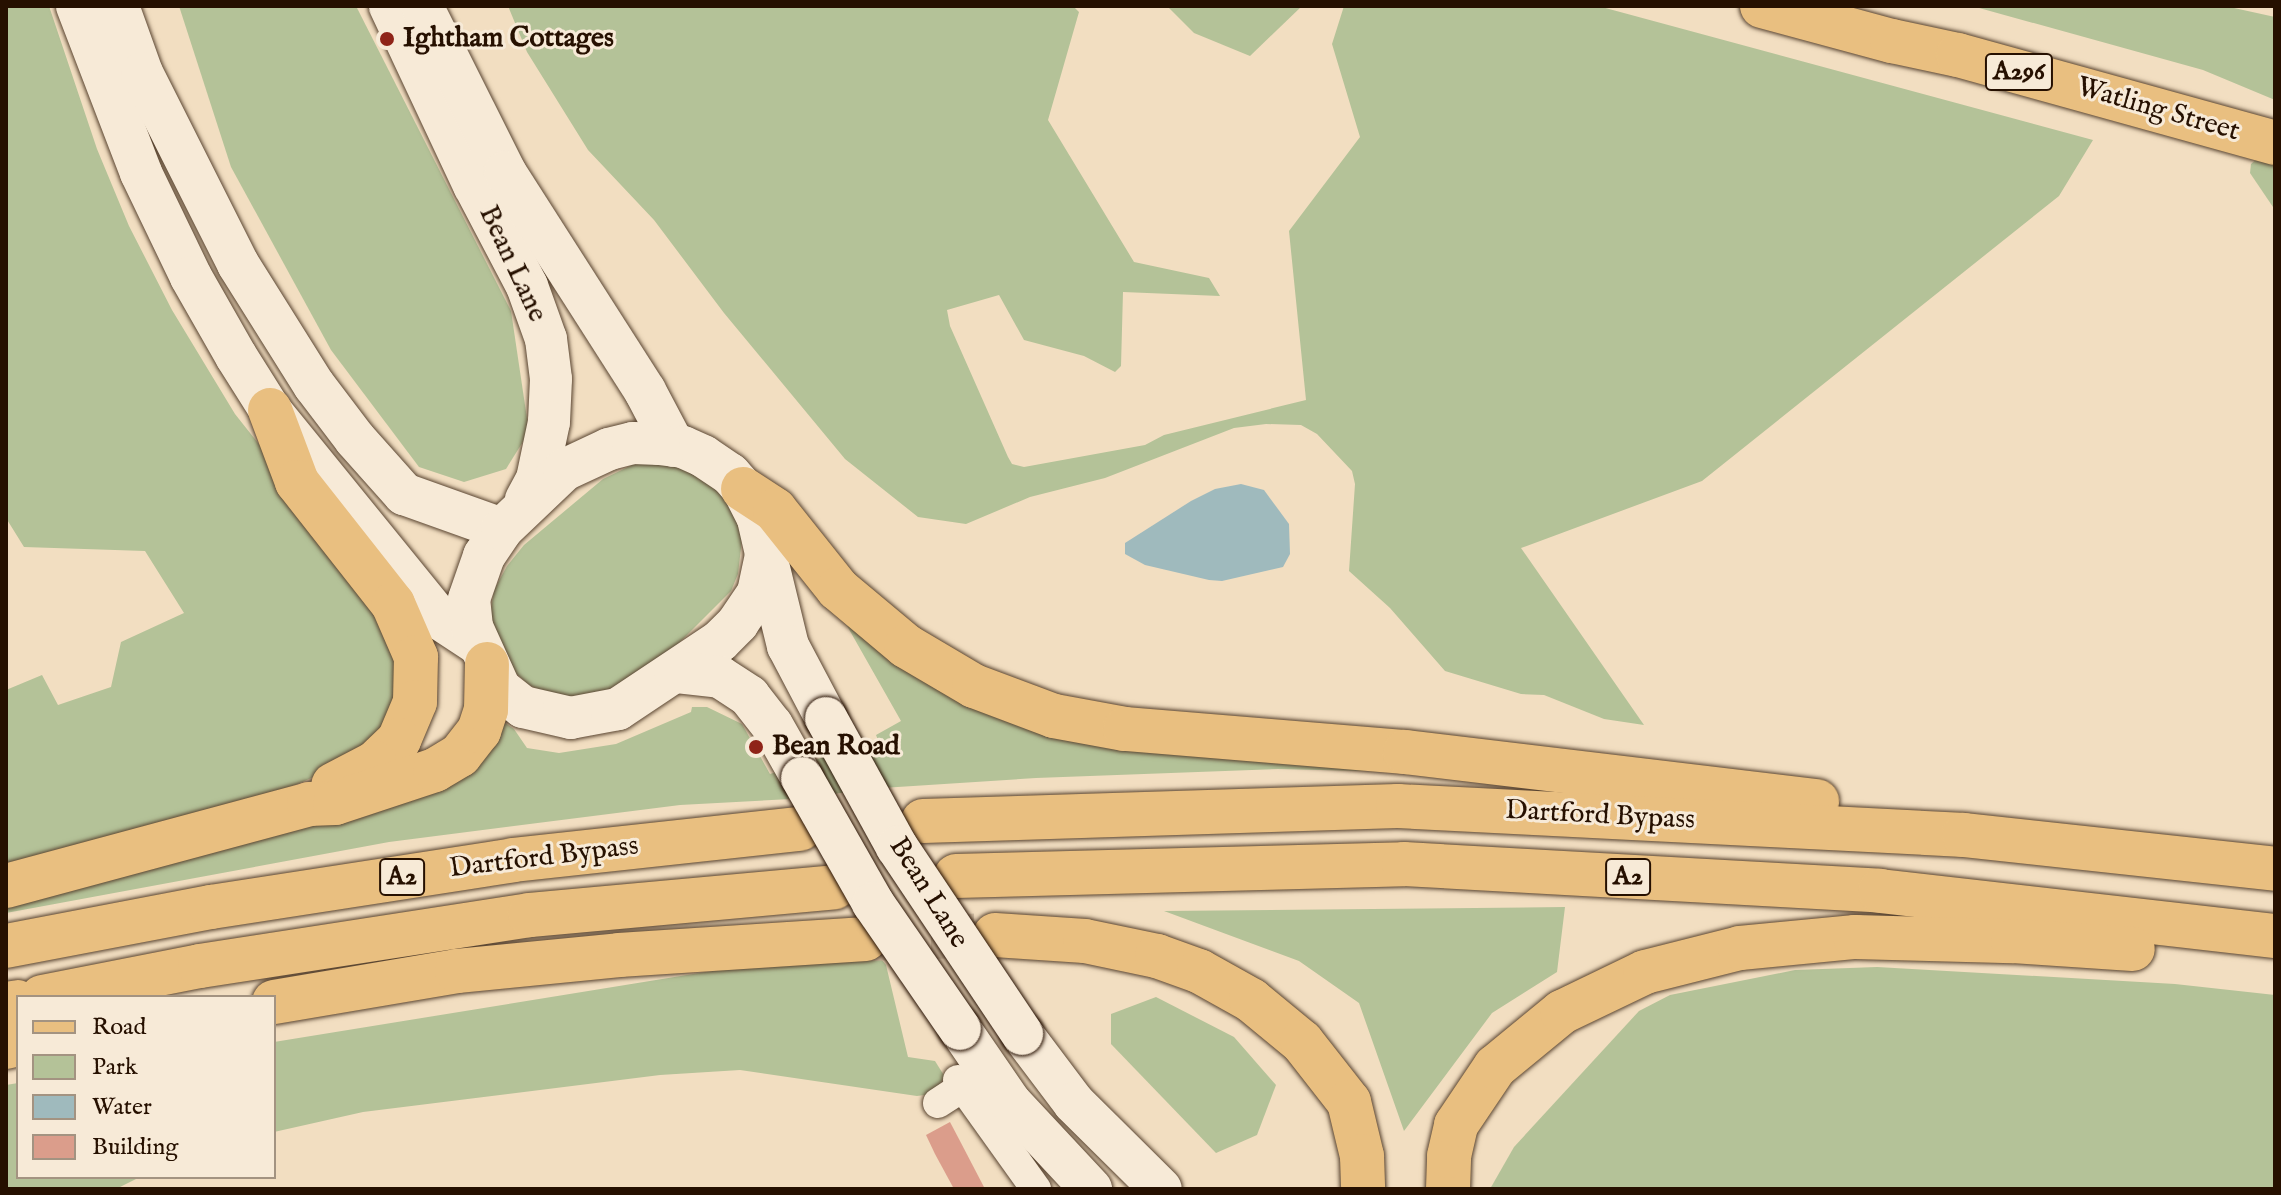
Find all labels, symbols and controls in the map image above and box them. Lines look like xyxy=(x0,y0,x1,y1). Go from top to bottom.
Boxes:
place label: Ightham Cottages xyxy=(403,22,614,56)
marker: Ightham Cottages xyxy=(378,30,396,48)
road number: A296 xyxy=(1983,50,2055,94)
street label: Watling Street xyxy=(2073,71,2243,149)
street label: Bean Lane xyxy=(471,201,553,327)
place label: Bean Road xyxy=(772,730,900,764)
marker: Bean Road xyxy=(747,738,765,756)
street label: Dartford Bypass xyxy=(1504,794,1696,838)
street label: Dartford Bypass xyxy=(448,830,640,886)
street label: Bean Lane xyxy=(881,831,975,955)
road number: A2 xyxy=(378,855,426,899)
road number: A2 xyxy=(1604,855,1652,899)
legend xyxy=(16,995,276,1179)
text: Road xyxy=(92,1012,146,1043)
text: Park xyxy=(92,1052,138,1083)
text: Water xyxy=(92,1092,152,1123)
text: Building xyxy=(92,1132,178,1163)

